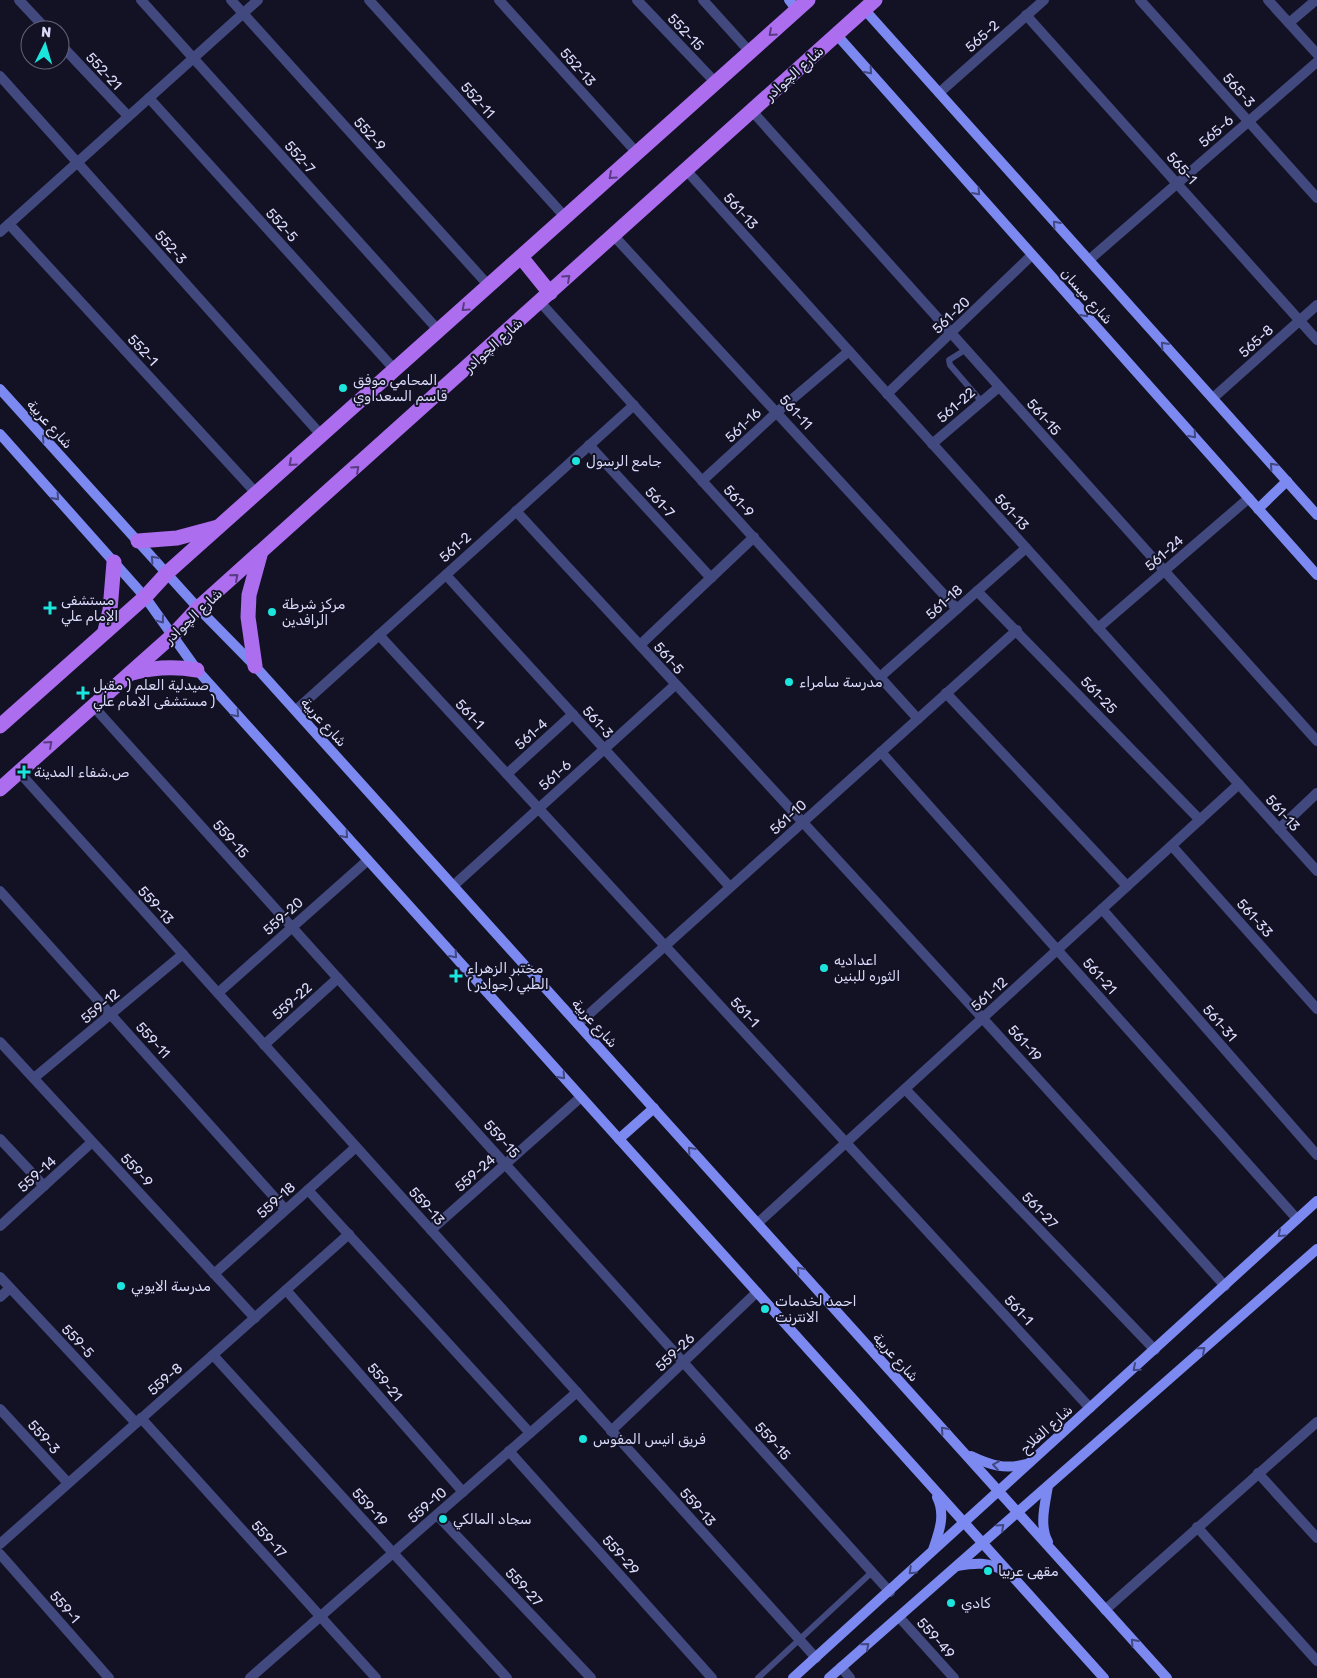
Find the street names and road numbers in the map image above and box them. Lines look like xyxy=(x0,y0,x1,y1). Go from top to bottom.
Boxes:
street label: 552-15 xyxy=(664,10,707,54)
street label: 565-2 xyxy=(962,17,1003,56)
street label: شارع الچوادر xyxy=(761,43,829,106)
street label: 552-13 xyxy=(556,45,599,90)
street label: 552-21 xyxy=(82,49,125,94)
street label: 565-3 xyxy=(1219,70,1258,111)
street label: 552-11 xyxy=(457,79,498,122)
street label: 565-6 xyxy=(1196,112,1237,151)
street label: 552-9 xyxy=(350,114,389,155)
street label: 552-7 xyxy=(281,138,319,177)
street label: 565-1 xyxy=(1163,149,1200,188)
street label: 561-13 xyxy=(720,190,761,233)
street label: 552-5 xyxy=(262,205,301,246)
street label: 552-3 xyxy=(151,227,190,268)
street label: شارع ميسان xyxy=(1056,265,1116,329)
street label: 561-20 xyxy=(929,293,974,337)
street label: شارع الچوادر xyxy=(460,315,528,378)
street label: 565-8 xyxy=(1235,321,1277,361)
street label: 552-1 xyxy=(124,331,161,370)
street label: 561-22 xyxy=(934,384,979,427)
street label: 561-11 xyxy=(776,392,816,433)
street label: شارع عربية xyxy=(22,396,76,454)
street label: 561-15 xyxy=(1023,396,1064,439)
street label: 561-16 xyxy=(722,404,765,446)
street label: 561-9 xyxy=(720,482,757,521)
street label: 561-7 xyxy=(641,484,678,521)
street label: 561-13 xyxy=(991,491,1032,534)
street label: 561-2 xyxy=(436,529,475,566)
street label: 561-24 xyxy=(1142,532,1187,575)
street label: 561-18 xyxy=(922,581,966,623)
street label: شارع الچوادر xyxy=(160,585,227,650)
street label: 561-5 xyxy=(650,639,687,678)
street label: 561-25 xyxy=(1077,673,1120,718)
street label: شارع عربية xyxy=(296,694,350,752)
street label: 561-1 xyxy=(452,696,488,733)
street label: 561-3 xyxy=(579,703,616,742)
street label: 561-4 xyxy=(512,715,551,753)
street label: 561-6 xyxy=(536,756,575,794)
street label: 561-13 xyxy=(1262,792,1303,835)
street label: 561-10 xyxy=(766,796,810,838)
street label: 559-15 xyxy=(209,817,252,862)
street label: 559-13 xyxy=(134,883,177,928)
street label: 559-20 xyxy=(260,894,307,939)
street label: 561-33 xyxy=(1233,896,1276,941)
street label: 561-21 xyxy=(1079,955,1120,998)
street label: 561-12 xyxy=(968,974,1011,1015)
street label: 559-22 xyxy=(269,979,316,1024)
street label: 559-12 xyxy=(78,985,123,1027)
street label: 561-1 xyxy=(727,994,763,1031)
street label: شارع عربية xyxy=(567,995,621,1053)
street label: 561-31 xyxy=(1199,1002,1240,1045)
street label: 559-11 xyxy=(132,1019,173,1062)
street label: 561-19 xyxy=(1004,1022,1045,1065)
street label: 559-15 xyxy=(480,1117,523,1162)
street label: 559-9 xyxy=(117,1150,156,1191)
street label: 559-24 xyxy=(452,1151,499,1195)
street label: 559-14 xyxy=(15,1153,60,1196)
street label: 559-18 xyxy=(254,1179,299,1222)
street label: 559-13 xyxy=(405,1184,448,1229)
street label: 561-27 xyxy=(1018,1189,1061,1232)
street label: 561-1 xyxy=(1001,1292,1037,1329)
street label: 559-5 xyxy=(58,1321,97,1362)
street label: شارع عربية xyxy=(868,1329,922,1387)
street label: 559-26 xyxy=(652,1330,698,1375)
street label: 559-8 xyxy=(144,1360,186,1399)
street label: 559-21 xyxy=(363,1360,406,1405)
street label: شارع الفلاح xyxy=(1016,1401,1078,1459)
street label: 559-3 xyxy=(24,1417,63,1458)
street label: 559-15 xyxy=(751,1419,794,1464)
street label: 559-10 xyxy=(404,1484,450,1527)
street label: 559-19 xyxy=(348,1485,391,1530)
street label: 559-13 xyxy=(676,1485,719,1530)
street label: 559-17 xyxy=(248,1517,290,1561)
street label: 559-29 xyxy=(598,1532,643,1579)
street label: 559-27 xyxy=(502,1565,546,1610)
street label: 559-1 xyxy=(46,1588,83,1627)
street label: 559-49 xyxy=(913,1615,958,1662)

